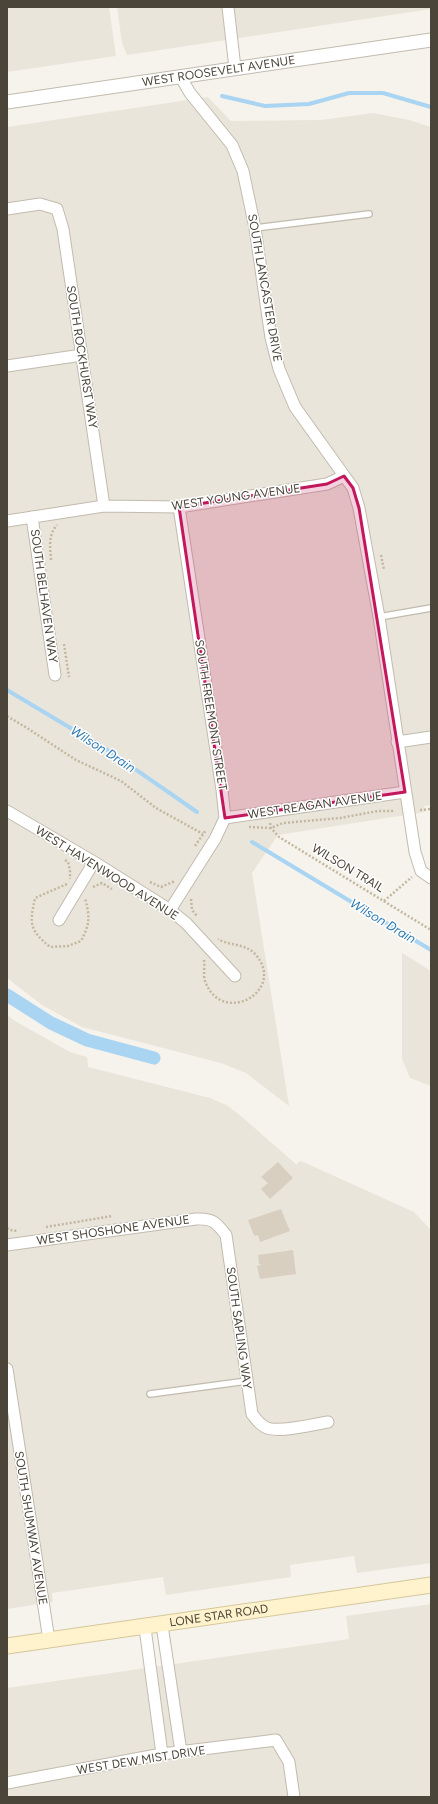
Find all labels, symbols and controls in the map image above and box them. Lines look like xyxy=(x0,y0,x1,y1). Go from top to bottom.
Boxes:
street label: WEST ROOSEVELT AVENUE xyxy=(141,53,296,89)
street label: SOUTH LANCASTER DRIVE xyxy=(245,213,285,363)
street label: SOUTH ROCKHURST WAY xyxy=(64,284,100,430)
street label: WEST YOUNG AVENUE xyxy=(171,481,301,513)
street label: SOUTH BELHAVEN WAY xyxy=(28,528,60,665)
street label: SOUTH FREEMONT STREET xyxy=(192,639,230,792)
water label: Wilson Drain xyxy=(68,723,138,775)
street label: WEST REAGAN AVENUE xyxy=(247,789,383,821)
street label: WEST HAVENWOOD AVENUE xyxy=(33,823,181,923)
street label: WILSON TRAIL xyxy=(309,841,387,895)
water label: Wilson Drain xyxy=(348,896,418,946)
street label: WEST SHOSHONE AVENUE xyxy=(36,1212,190,1248)
street label: SOUTH SAPLING WAY xyxy=(223,1266,255,1391)
street label: SOUTH SHUMWAY AVENUE xyxy=(12,1450,50,1606)
street label: LONE STAR ROAD xyxy=(168,1601,269,1630)
street label: WEST DEW MIST DRIVE xyxy=(76,1743,206,1777)

